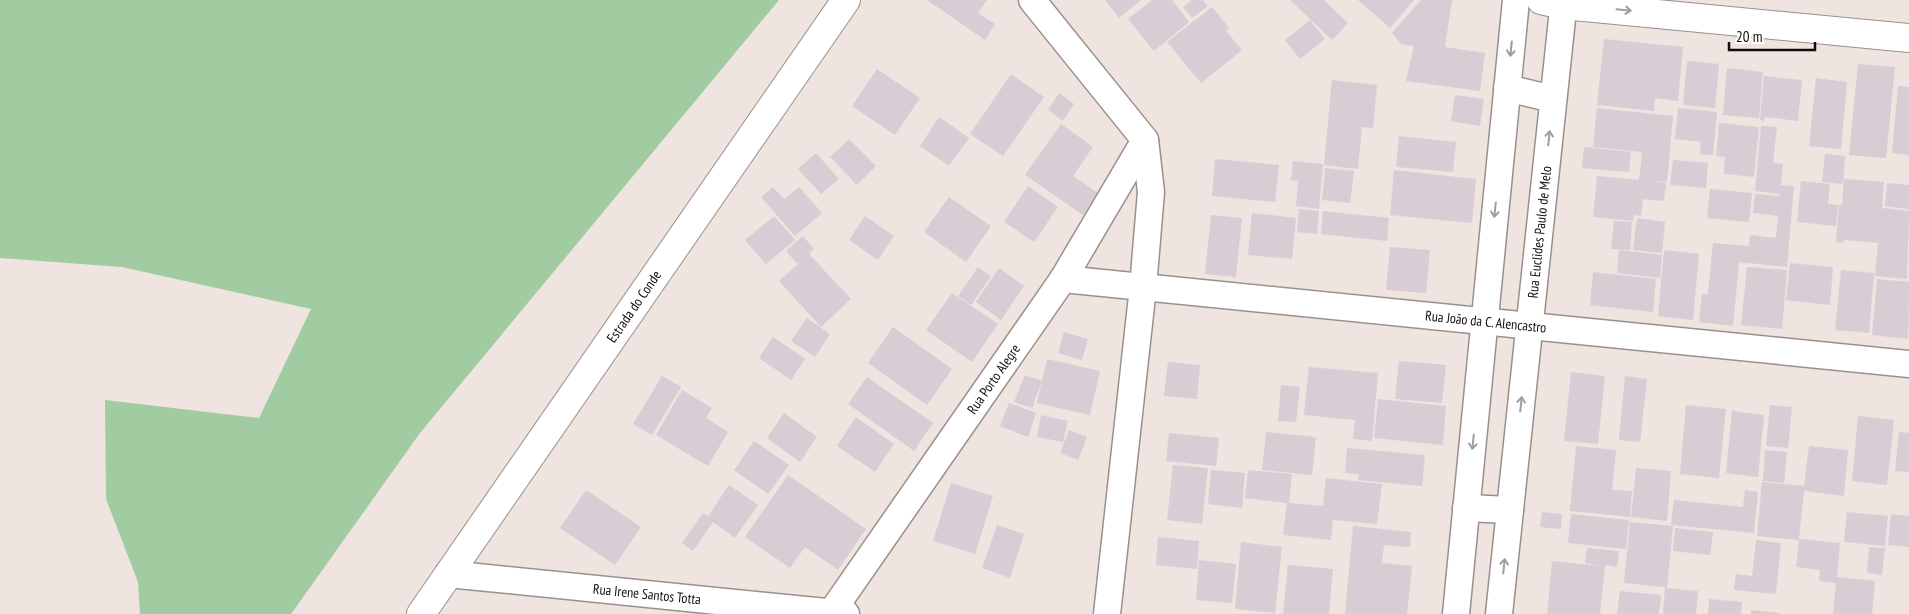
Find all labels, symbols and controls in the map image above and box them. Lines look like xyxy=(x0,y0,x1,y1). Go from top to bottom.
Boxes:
one-way arrow xyxy=(1615,6,1631,15)
scale bar xyxy=(1729,20,1815,52)
text: 20 m xyxy=(1736,27,1762,46)
one-way arrow xyxy=(1506,40,1516,56)
one-way arrow xyxy=(1544,130,1554,146)
street label: Rua Euclides Paulo de Melo xyxy=(1523,165,1555,299)
one-way arrow xyxy=(1490,202,1500,218)
street label: Estrada do Conde xyxy=(603,267,665,346)
street label: Rua João da C. Alencastro xyxy=(1424,306,1547,337)
street label: Rua Porto Alegre xyxy=(963,340,1024,417)
one-way arrow xyxy=(1516,396,1526,412)
one-way arrow xyxy=(1468,433,1477,449)
one-way arrow xyxy=(1499,558,1509,574)
street label: Rua Irene Santos Totta xyxy=(592,580,702,608)

